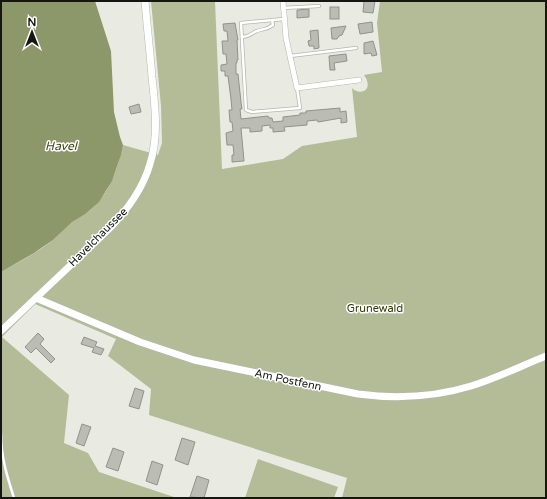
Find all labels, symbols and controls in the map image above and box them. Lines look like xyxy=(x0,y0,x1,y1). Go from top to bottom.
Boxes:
north arrow xyxy=(12,12,52,52)
text: N xyxy=(28,16,36,29)
water label: Havel xyxy=(45,139,79,153)
street label: Havelchaussee xyxy=(66,205,130,269)
park label: Grunewald xyxy=(347,302,403,315)
street label: Am Postfenn xyxy=(253,367,323,393)

